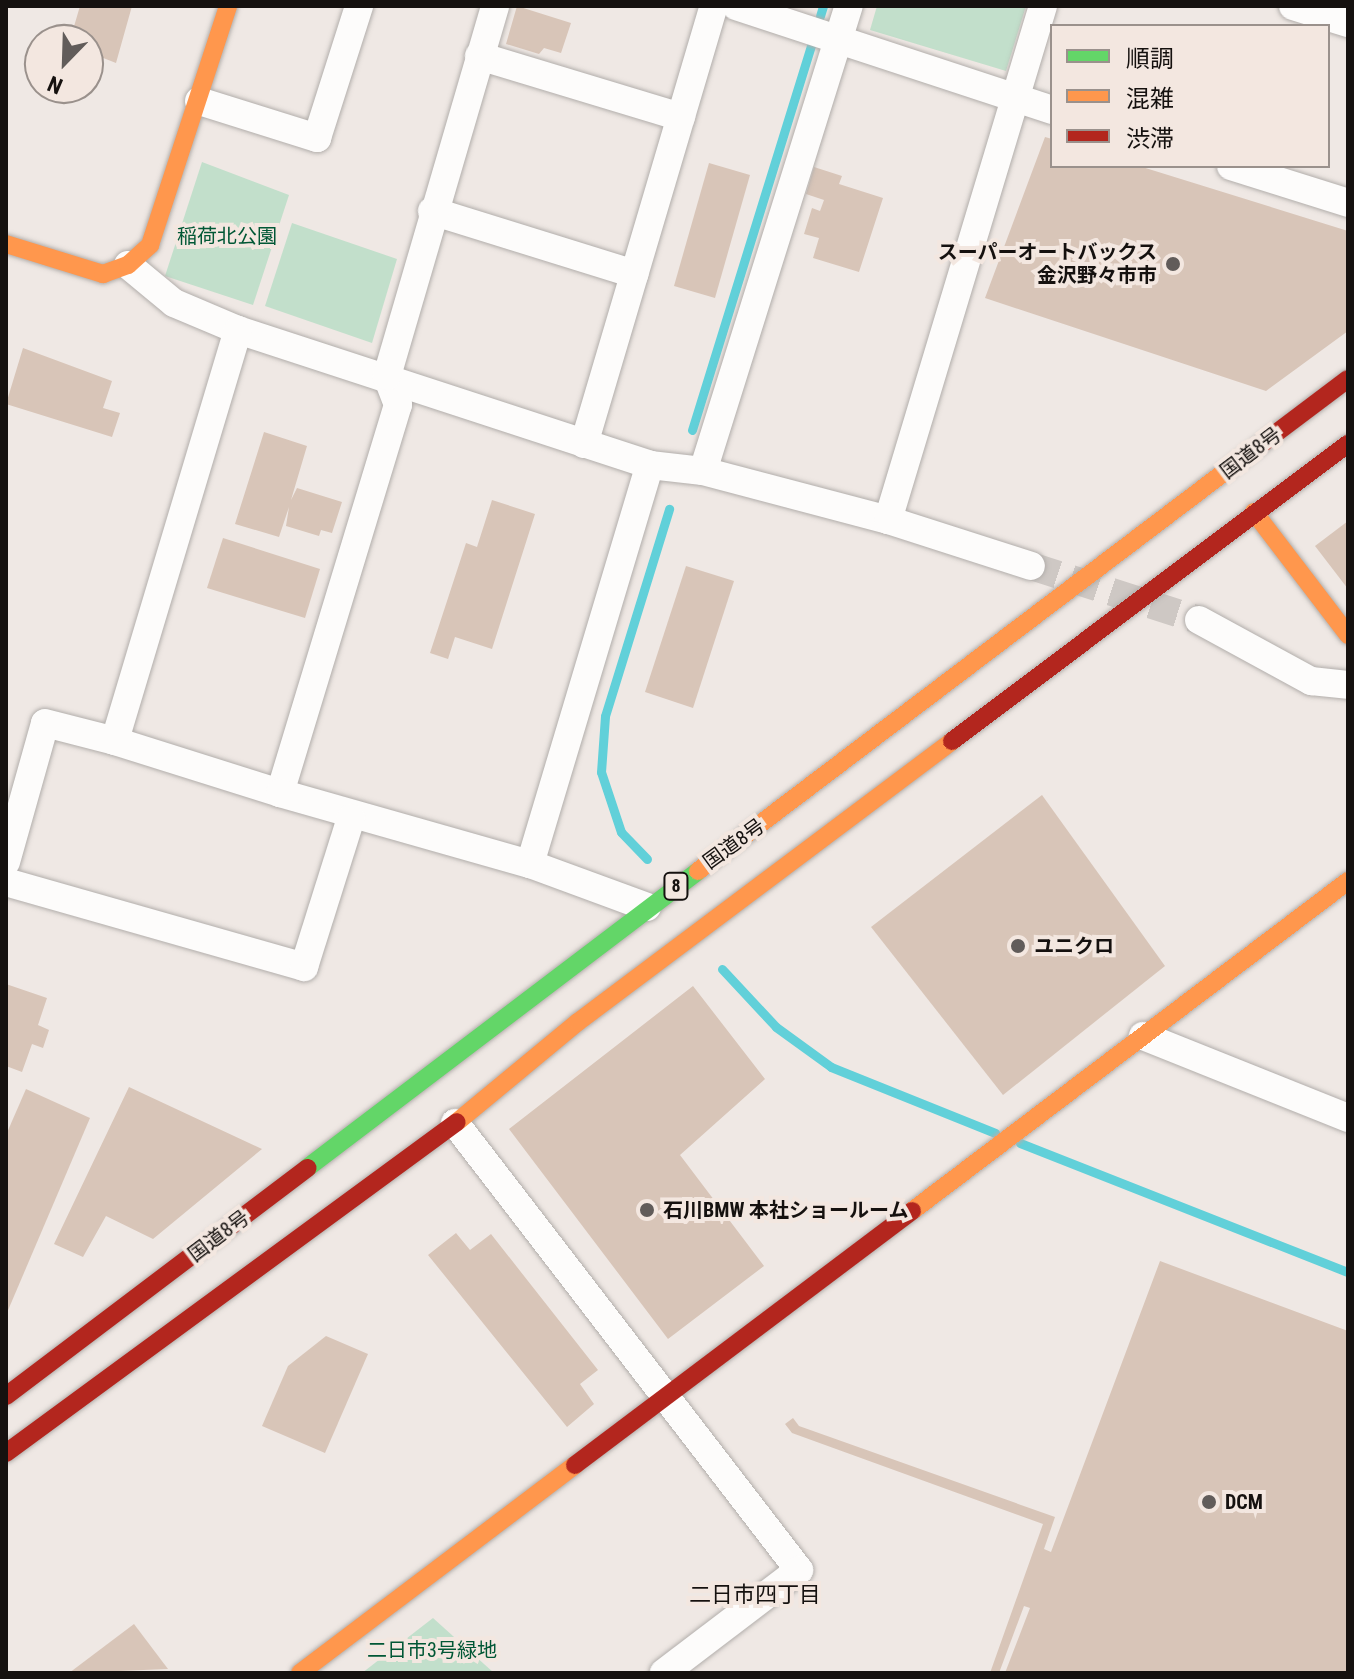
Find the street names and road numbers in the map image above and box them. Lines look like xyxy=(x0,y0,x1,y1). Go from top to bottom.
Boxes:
street label: 国道8号 xyxy=(1216,422,1286,484)
street label: 国道8号 xyxy=(699,814,769,874)
road number: 8 xyxy=(662,872,690,900)
street label: 国道8号 xyxy=(184,1205,254,1267)

